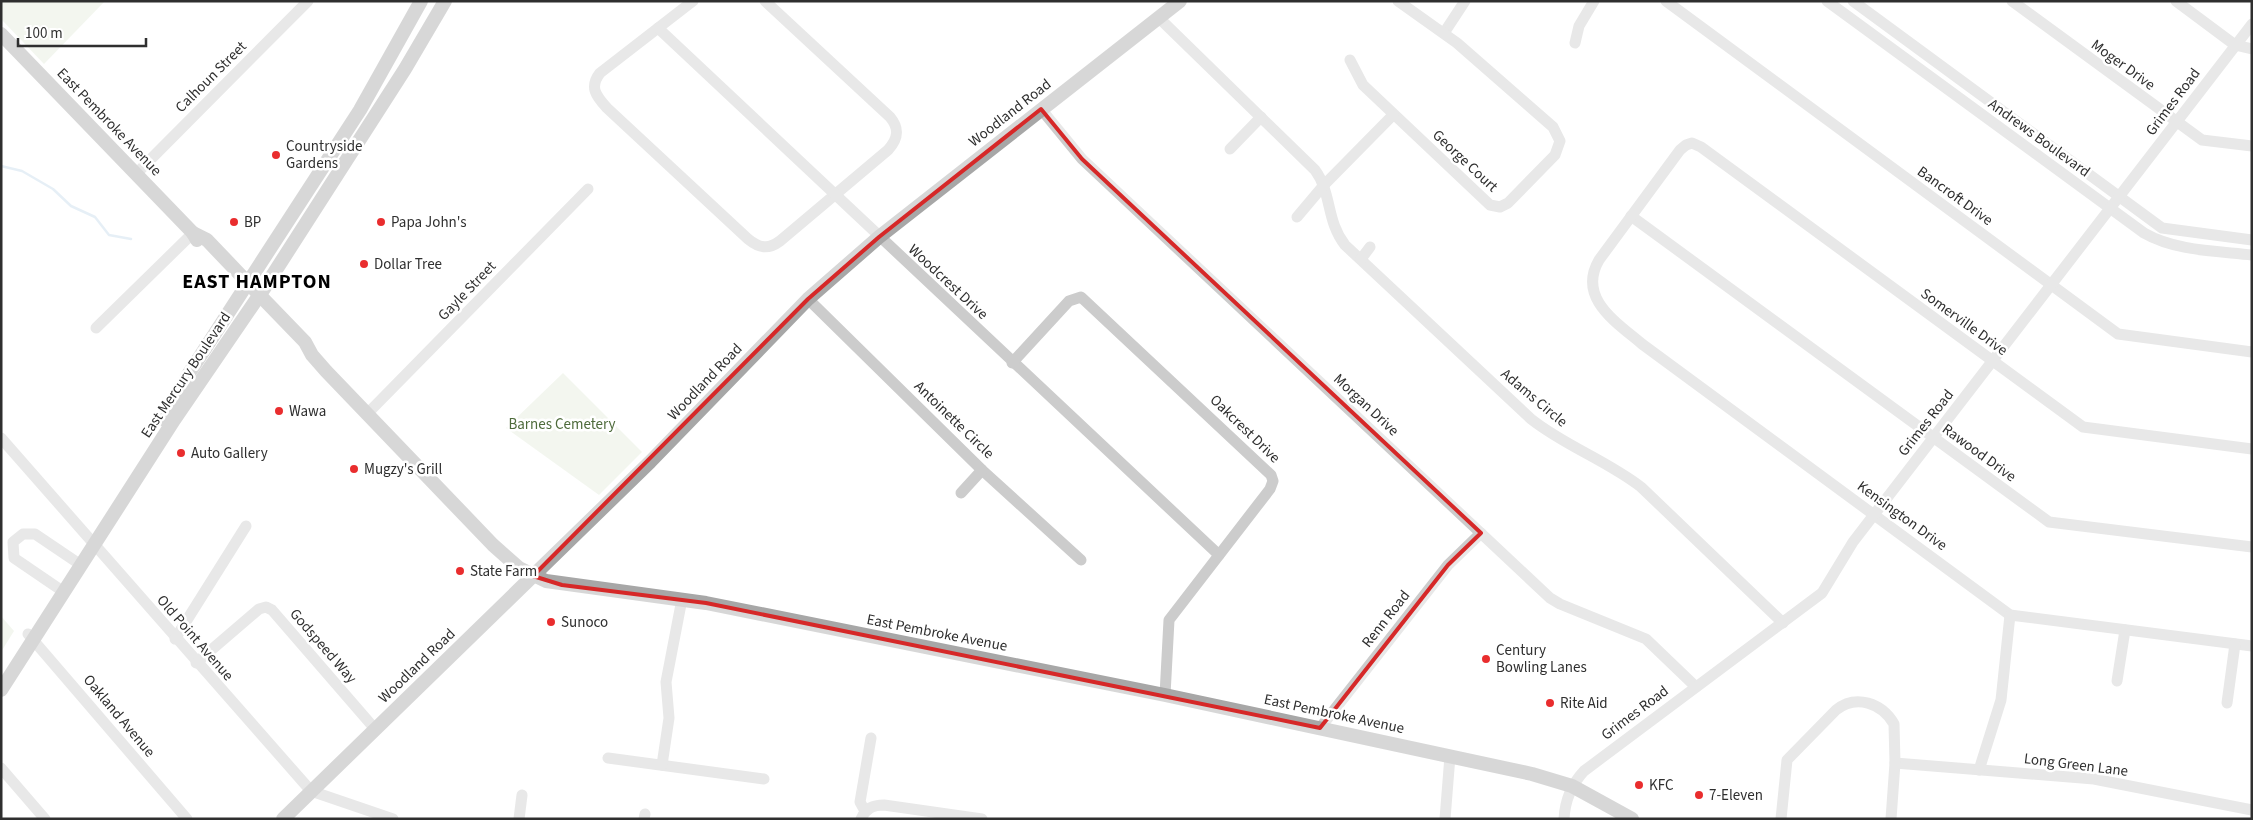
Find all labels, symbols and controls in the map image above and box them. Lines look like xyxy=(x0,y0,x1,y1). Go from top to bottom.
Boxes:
scale bar xyxy=(18,15,145,47)
text: 100 m xyxy=(25,23,63,44)
street label: Moger Drive xyxy=(2087,35,2159,95)
street label: Calhoun Street xyxy=(171,37,251,117)
street label: East Pembroke Avenue xyxy=(52,63,166,181)
street label: Grimes Road xyxy=(2141,64,2205,140)
street label: Woodland Road xyxy=(964,74,1056,152)
street label: Andrews Boulevard xyxy=(1984,94,2094,182)
street label: George Court xyxy=(1428,125,1502,197)
place label: Countryside Gardens xyxy=(286,136,362,174)
marker: Countryside Gardens xyxy=(270,149,282,161)
street label: Bancroft Drive xyxy=(1913,161,1997,231)
place label: BP xyxy=(244,212,261,233)
place label: Papa John's xyxy=(391,212,467,233)
marker: BP xyxy=(228,216,240,228)
marker: Papa John's xyxy=(375,216,387,228)
street label: Woodcrest Drive xyxy=(903,239,993,325)
place label: Dollar Tree xyxy=(374,254,442,275)
street label: Gayle Street xyxy=(433,256,501,326)
marker: Dollar Tree xyxy=(358,258,370,270)
district label: EAST HAMPTON xyxy=(182,268,332,296)
street label: Somerville Drive xyxy=(1916,283,2012,361)
street label: East Mercury Boulevard xyxy=(136,308,236,442)
street label: Woodland Road xyxy=(663,339,747,425)
street label: Adams Circle xyxy=(1496,364,1572,432)
street label: Morgan Drive xyxy=(1329,369,1403,441)
street label: Antoinette Circle xyxy=(909,376,999,464)
street label: Grimes Road xyxy=(1893,385,1959,461)
street label: Oakcrest Drive xyxy=(1205,390,1285,468)
place label: Wawa xyxy=(289,401,326,422)
marker: Wawa xyxy=(273,405,285,417)
park label: Barnes Cemetery xyxy=(508,414,616,435)
street label: Rawood Drive xyxy=(1938,419,2020,487)
place label: Auto Gallery xyxy=(191,443,268,464)
marker: Auto Gallery xyxy=(175,447,187,459)
place label: Mugzy's Grill xyxy=(364,459,442,480)
marker: Mugzy's Grill xyxy=(348,463,360,475)
street label: Kensington Drive xyxy=(1853,476,1951,556)
place label: State Farm xyxy=(470,561,537,582)
marker: State Farm xyxy=(454,565,466,577)
street label: Renn Road xyxy=(1357,586,1415,652)
street label: Old Point Avenue xyxy=(152,591,238,685)
street label: Godspeed Way xyxy=(285,604,361,688)
street label: East Pembroke Avenue xyxy=(865,609,1009,657)
place label: Sunoco xyxy=(561,612,608,633)
marker: Sunoco xyxy=(545,616,557,628)
street label: Woodland Road xyxy=(374,624,460,708)
place label: Century Bowling Lanes xyxy=(1496,640,1587,678)
marker: Century Bowling Lanes xyxy=(1480,653,1492,665)
street label: Oakland Avenue xyxy=(78,670,160,762)
street label: Grimes Road xyxy=(1597,681,1673,745)
street label: East Pembroke Avenue xyxy=(1262,689,1406,739)
place label: Rite Aid xyxy=(1560,693,1608,714)
marker: Rite Aid xyxy=(1544,697,1556,709)
street label: Long Green Lane xyxy=(2023,748,2129,782)
place label: KFC xyxy=(1649,775,1674,796)
marker: KFC xyxy=(1633,779,1645,791)
place label: 7-Eleven xyxy=(1709,785,1763,806)
marker: 7-Eleven xyxy=(1693,789,1705,801)

